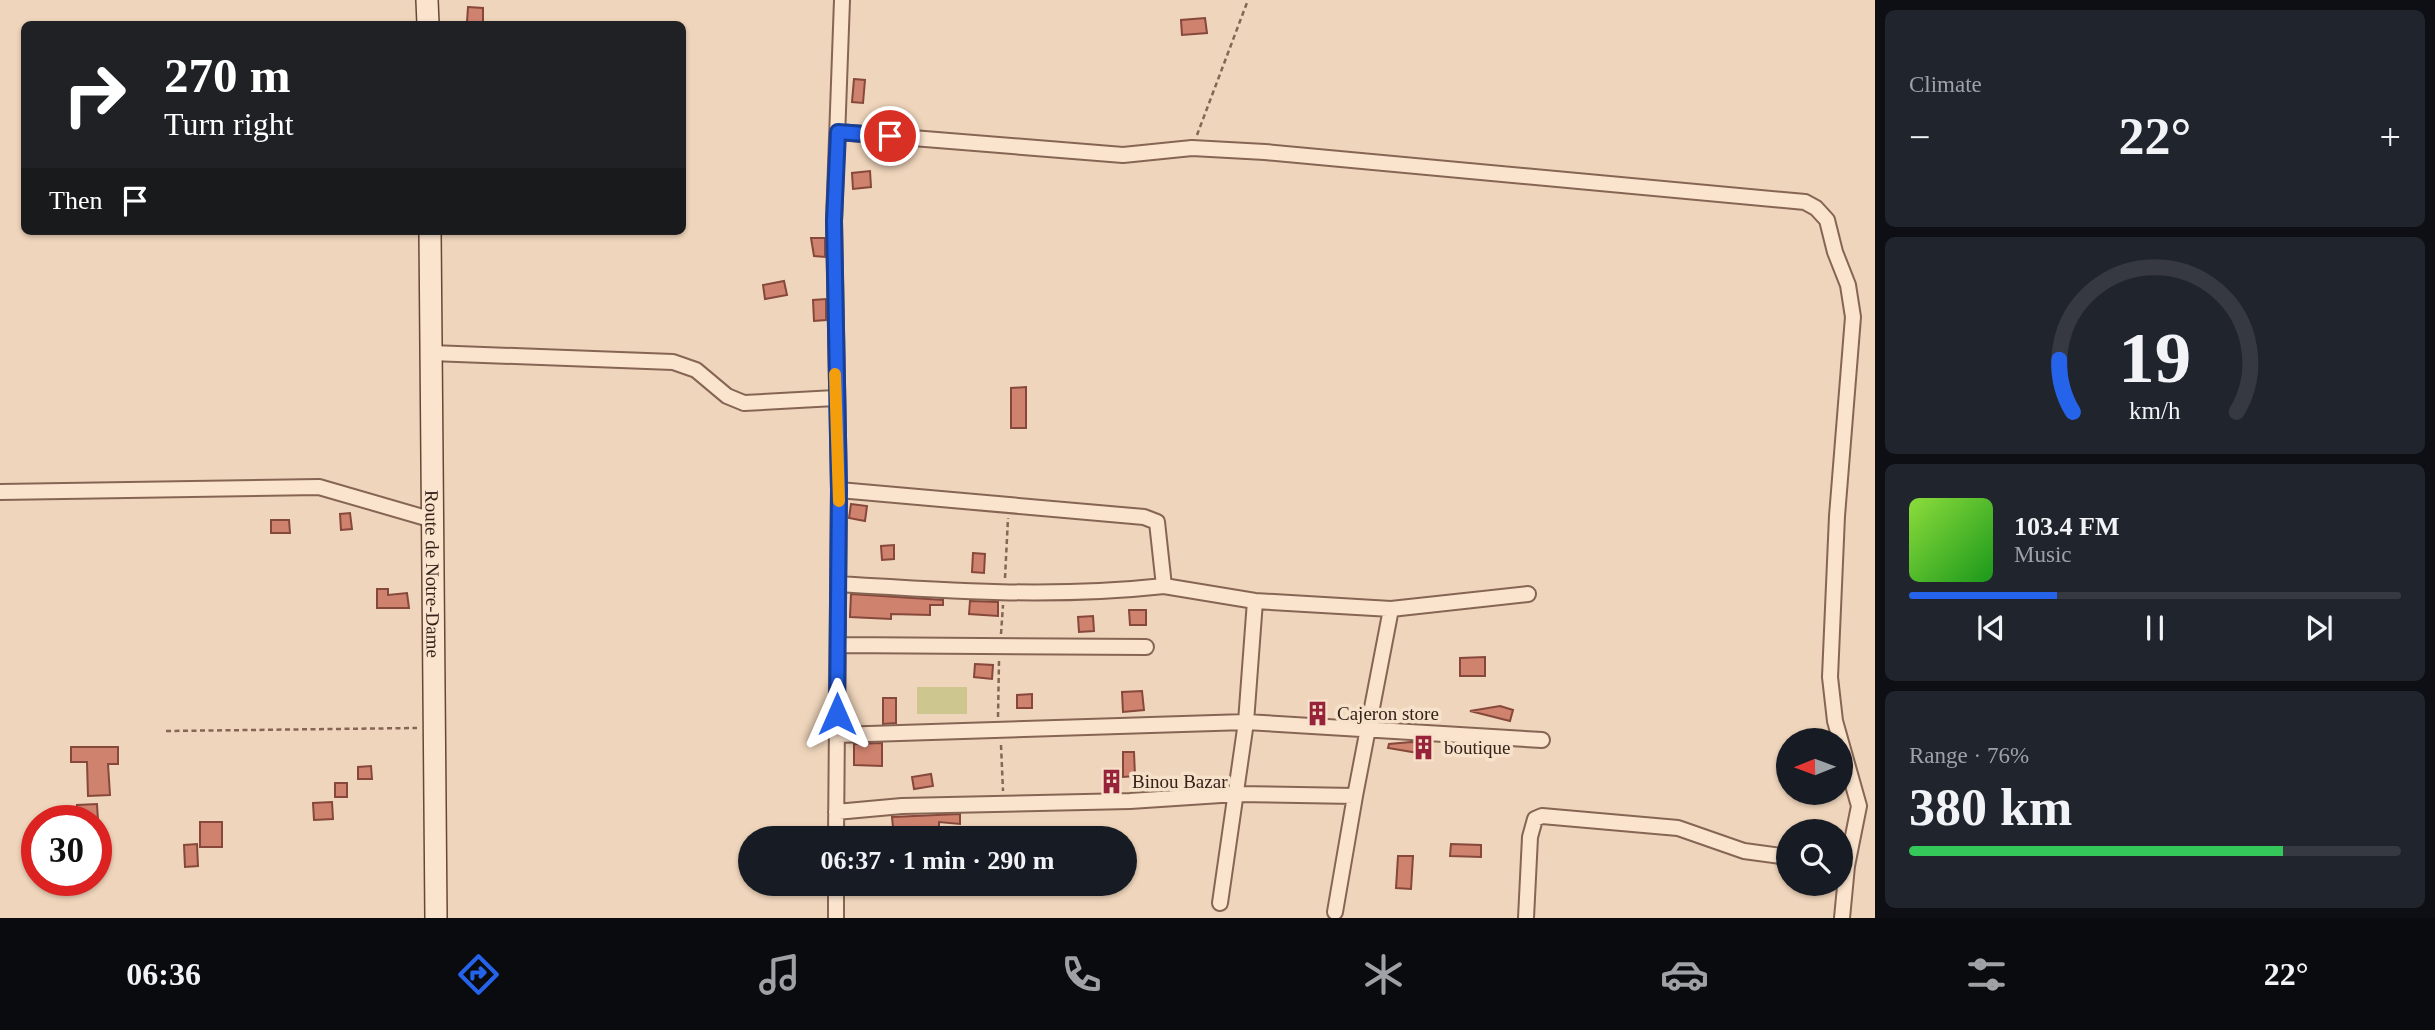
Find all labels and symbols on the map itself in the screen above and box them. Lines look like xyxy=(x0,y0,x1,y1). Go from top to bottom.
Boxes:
pin xyxy=(860,106,920,166)
street label: Route de Notre-Dame xyxy=(421,490,444,658)
position arrow xyxy=(800,677,874,751)
building icon: Cajeron store xyxy=(1303,699,1331,727)
place label: Cajeron store xyxy=(1337,703,1439,724)
north arrow xyxy=(1776,728,1853,805)
building icon: boutique xyxy=(1410,733,1438,761)
place label: boutique xyxy=(1444,737,1511,758)
building icon: Binou Bazar xyxy=(1098,767,1126,795)
place label: Binou Bazar xyxy=(1132,771,1228,792)
speed limit sign: 30 xyxy=(21,805,112,896)

